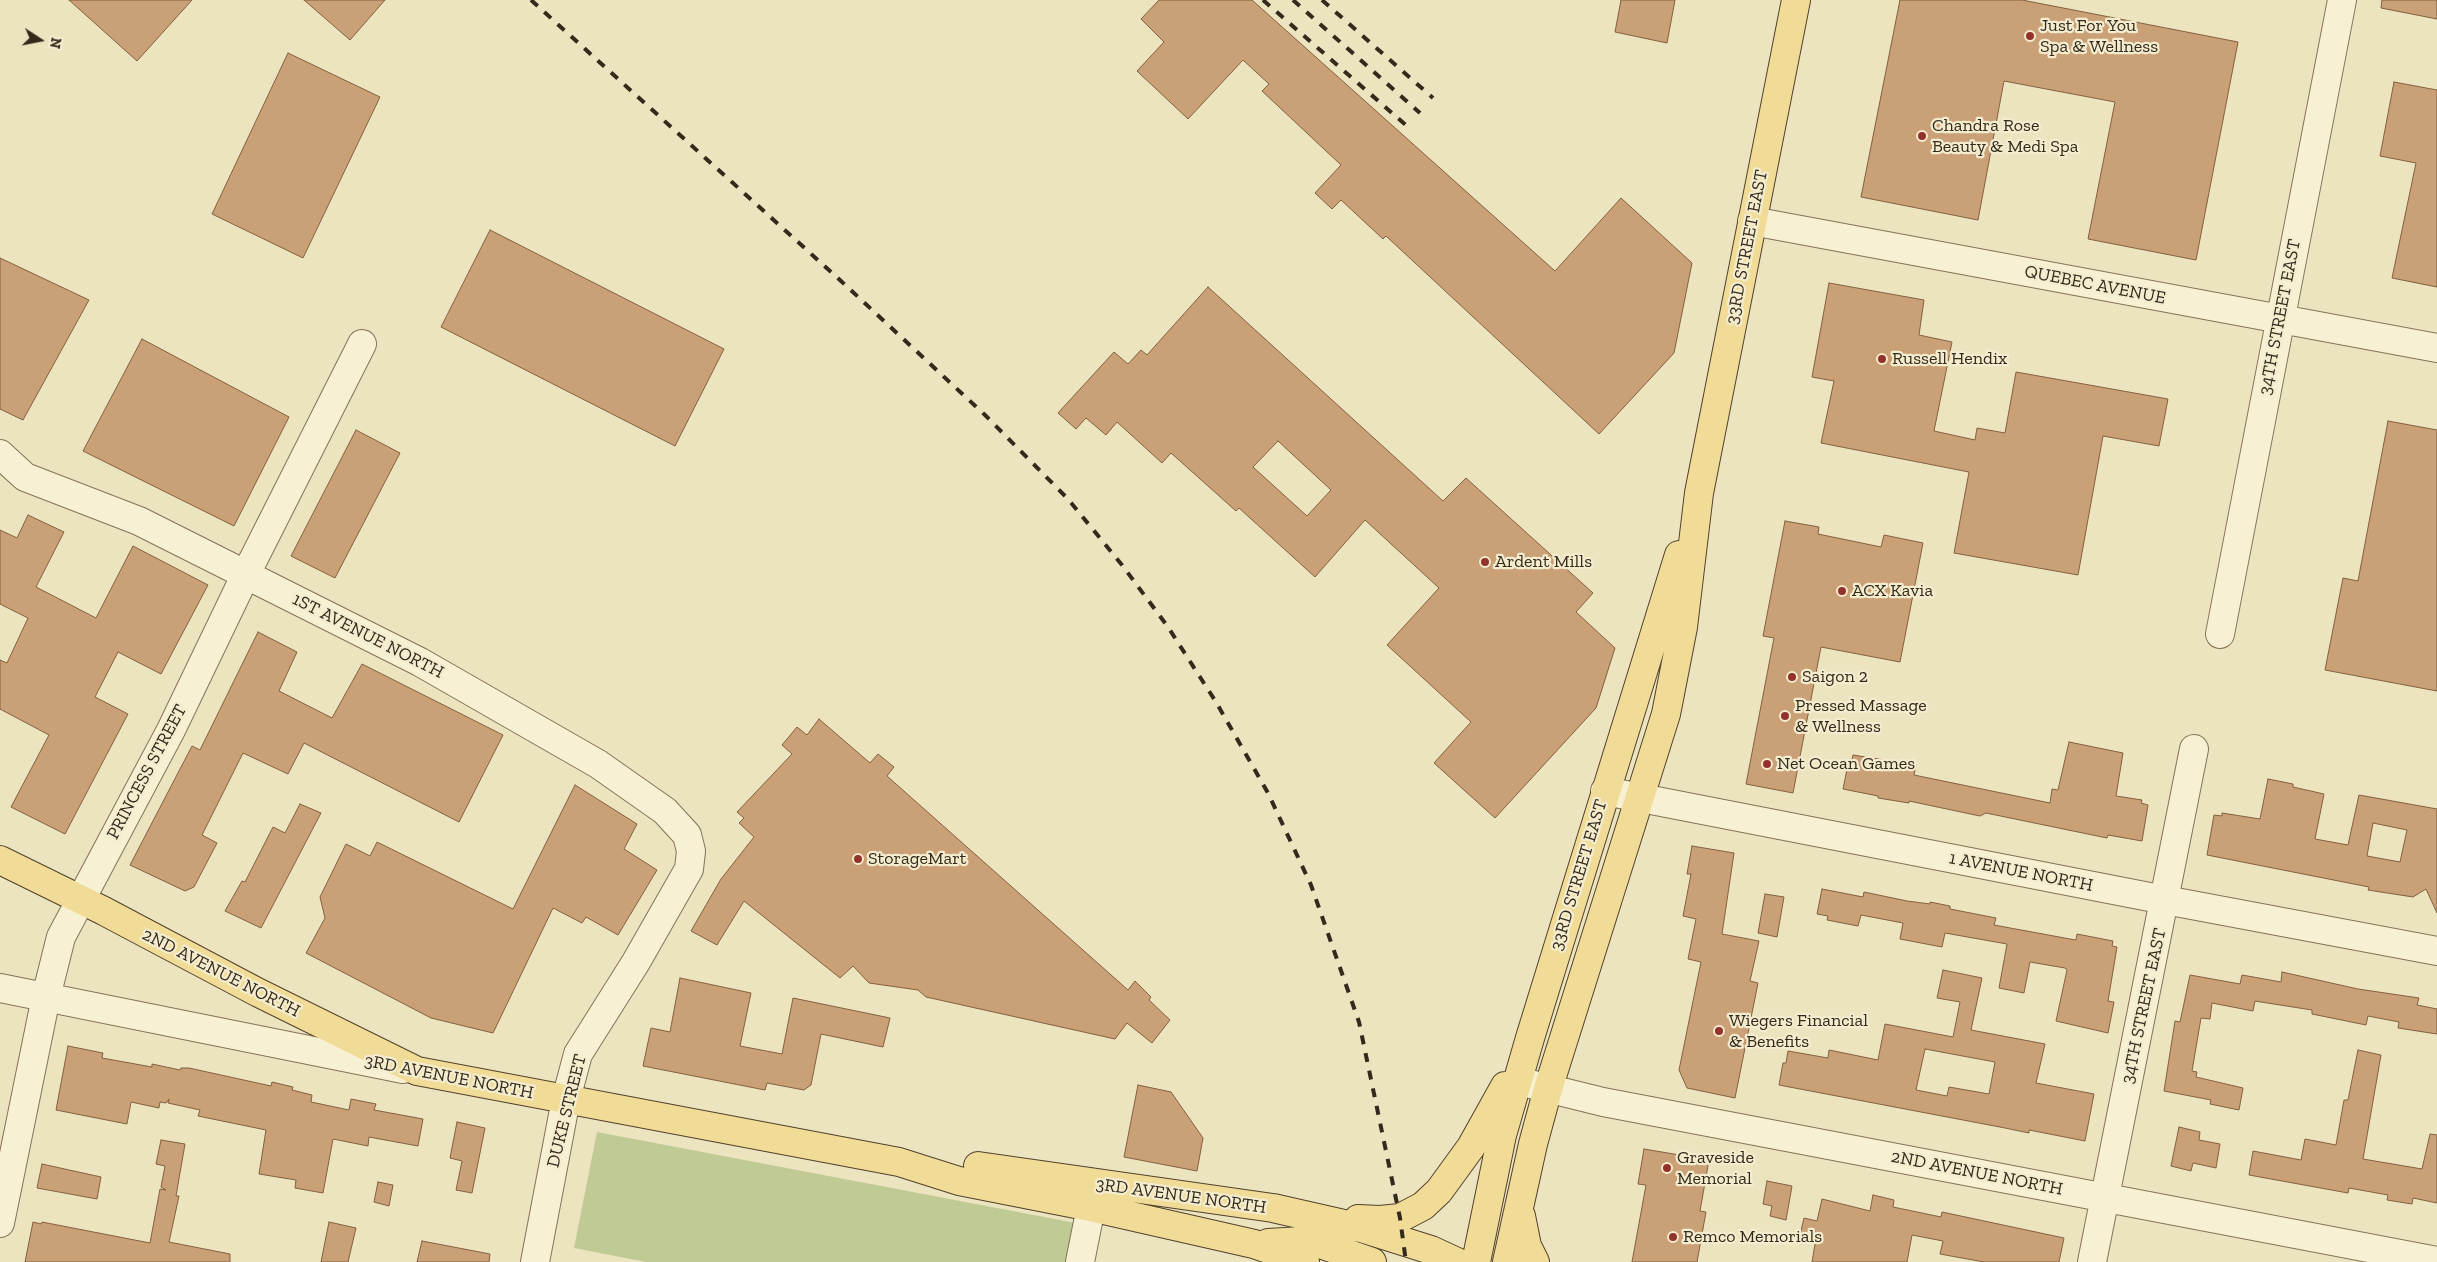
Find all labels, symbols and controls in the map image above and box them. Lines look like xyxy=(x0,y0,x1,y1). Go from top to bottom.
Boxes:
north arrow xyxy=(15,15,65,65)
place label: Just For You Spa & Wellness xyxy=(2040,15,2158,58)
marker: Just For You Spa & Wellness xyxy=(2024,30,2036,42)
text: N xyxy=(46,36,65,50)
place label: Chandra Rose Beauty & Medi Spa xyxy=(1932,115,2078,158)
marker: Chandra Rose Beauty & Medi Spa xyxy=(1916,130,1928,142)
street label: 33RD STREET EAST xyxy=(1721,168,1773,326)
street label: 34TH STREET EAST xyxy=(2254,237,2306,397)
street label: QUEBEC AVENUE xyxy=(2023,261,2167,309)
place label: Russell Hendix xyxy=(1892,348,2007,370)
marker: Russell Hendix xyxy=(1876,353,1888,365)
place label: Ardent Mills xyxy=(1495,551,1592,573)
marker: Ardent Mills xyxy=(1479,556,1491,568)
place label: ACX Kavia xyxy=(1852,580,1933,602)
marker: ACX Kavia xyxy=(1836,585,1848,597)
street label: 1ST AVENUE NORTH xyxy=(289,588,447,684)
place label: Saigon 2 xyxy=(1802,666,1868,688)
marker: Saigon 2 xyxy=(1786,671,1798,683)
place label: Pressed Massage & Wellness xyxy=(1795,695,1927,738)
street label: PRINCESS STREET xyxy=(102,701,192,843)
marker: Pressed Massage & Wellness xyxy=(1779,710,1791,722)
place label: Net Ocean Games xyxy=(1777,753,1915,775)
marker: Net Ocean Games xyxy=(1761,758,1773,770)
street label: 33RD STREET EAST xyxy=(1546,797,1612,953)
street label: 1 AVENUE NORTH xyxy=(1947,847,2095,897)
place label: StorageMart xyxy=(868,848,966,870)
marker: StorageMart xyxy=(852,853,864,865)
street label: 2ND AVENUE NORTH xyxy=(138,924,304,1022)
street label: 34TH STREET EAST xyxy=(2117,926,2171,1086)
place label: Wiegers Financial & Benefits xyxy=(1729,1010,1868,1052)
marker: Wiegers Financial & Benefits xyxy=(1713,1025,1725,1037)
street label: 3RD AVENUE NORTH xyxy=(363,1050,535,1104)
street label: DUKE STREET xyxy=(543,1052,591,1170)
street label: 2ND AVENUE NORTH xyxy=(1889,1146,2065,1200)
place label: Graveside Memorial xyxy=(1677,1147,1754,1190)
marker: Graveside Memorial xyxy=(1661,1162,1673,1174)
street label: 3RD AVENUE NORTH xyxy=(1094,1173,1268,1219)
place label: Remco Memorials xyxy=(1683,1226,1822,1248)
marker: Remco Memorials xyxy=(1667,1231,1679,1243)

